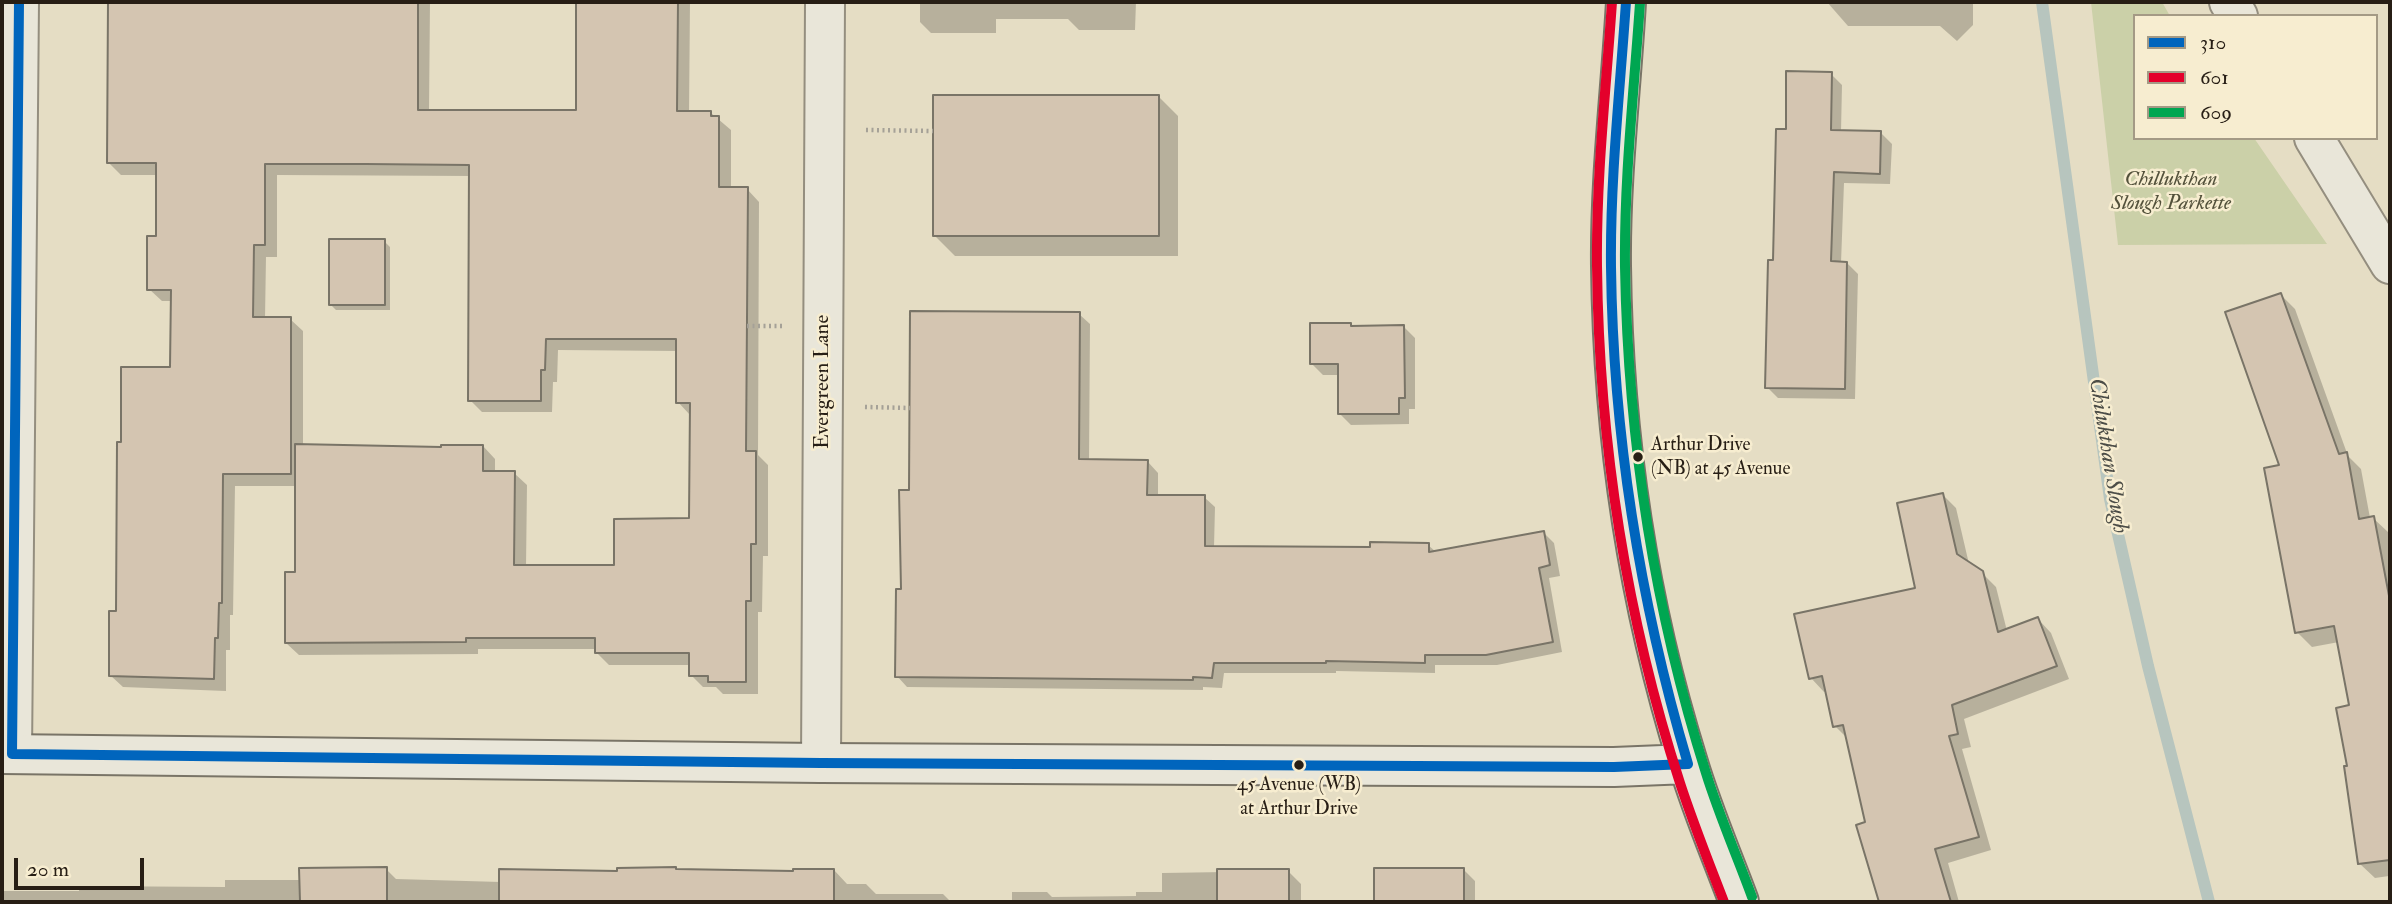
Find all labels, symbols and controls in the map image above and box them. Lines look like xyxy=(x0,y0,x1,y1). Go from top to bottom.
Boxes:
legend xyxy=(2133,14,2378,140)
text: 310 xyxy=(2200,29,2226,56)
text: 601 xyxy=(2200,64,2229,91)
text: 609 xyxy=(2200,99,2232,126)
park label: Chillukthan Slough Parkette xyxy=(2111,167,2231,217)
street label: Evergreen Lane xyxy=(810,315,836,449)
water label: Chilukthan Slough xyxy=(2081,376,2133,536)
place label: Arthur Drive (NB) at 45 Avenue xyxy=(1651,435,1790,479)
marker: Arthur Drive (NB) at 45 Avenue xyxy=(1631,450,1645,464)
marker: 45 Avenue (WB) at Arthur Drive xyxy=(1292,758,1306,772)
place label: 45 Avenue (WB) at Arthur Drive xyxy=(1237,775,1361,819)
scale bar xyxy=(18,844,147,888)
text: 20 m xyxy=(27,856,69,883)

